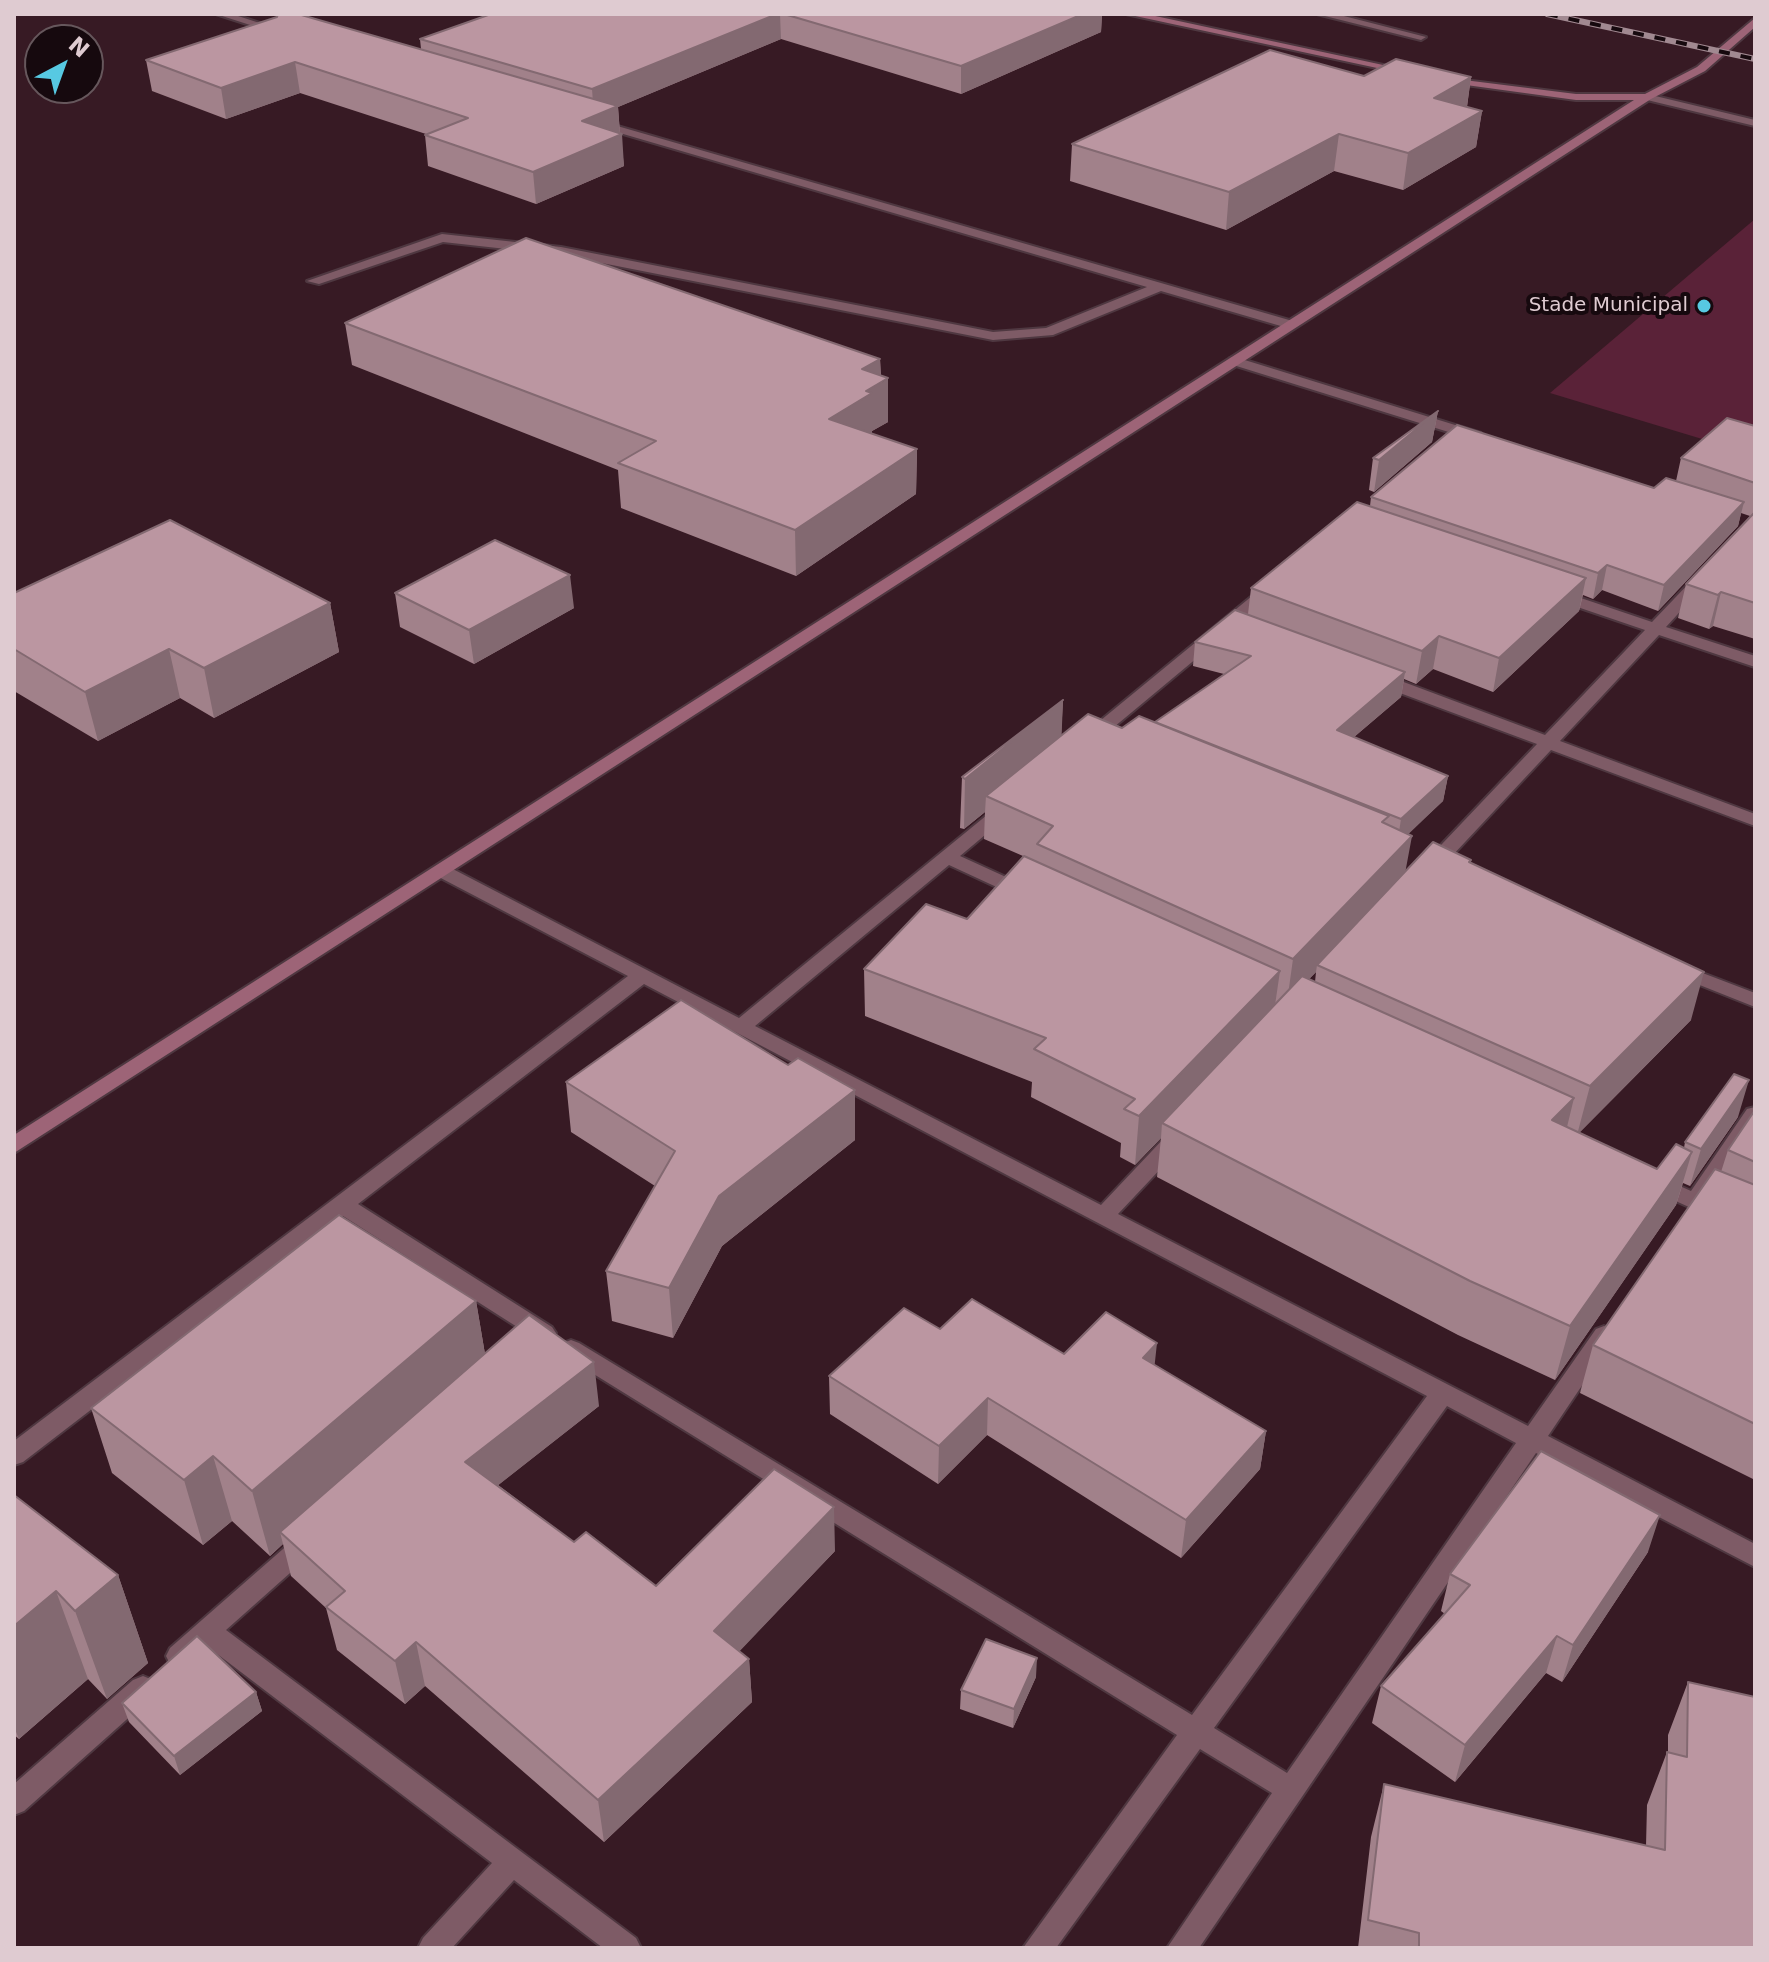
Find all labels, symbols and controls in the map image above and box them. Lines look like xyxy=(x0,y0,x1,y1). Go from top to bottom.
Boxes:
north arrow xyxy=(24,24,104,104)
text: N xyxy=(64,32,94,62)
place label: Stade Municipal xyxy=(1529,294,1688,318)
marker: Stade Municipal xyxy=(1695,297,1713,315)

